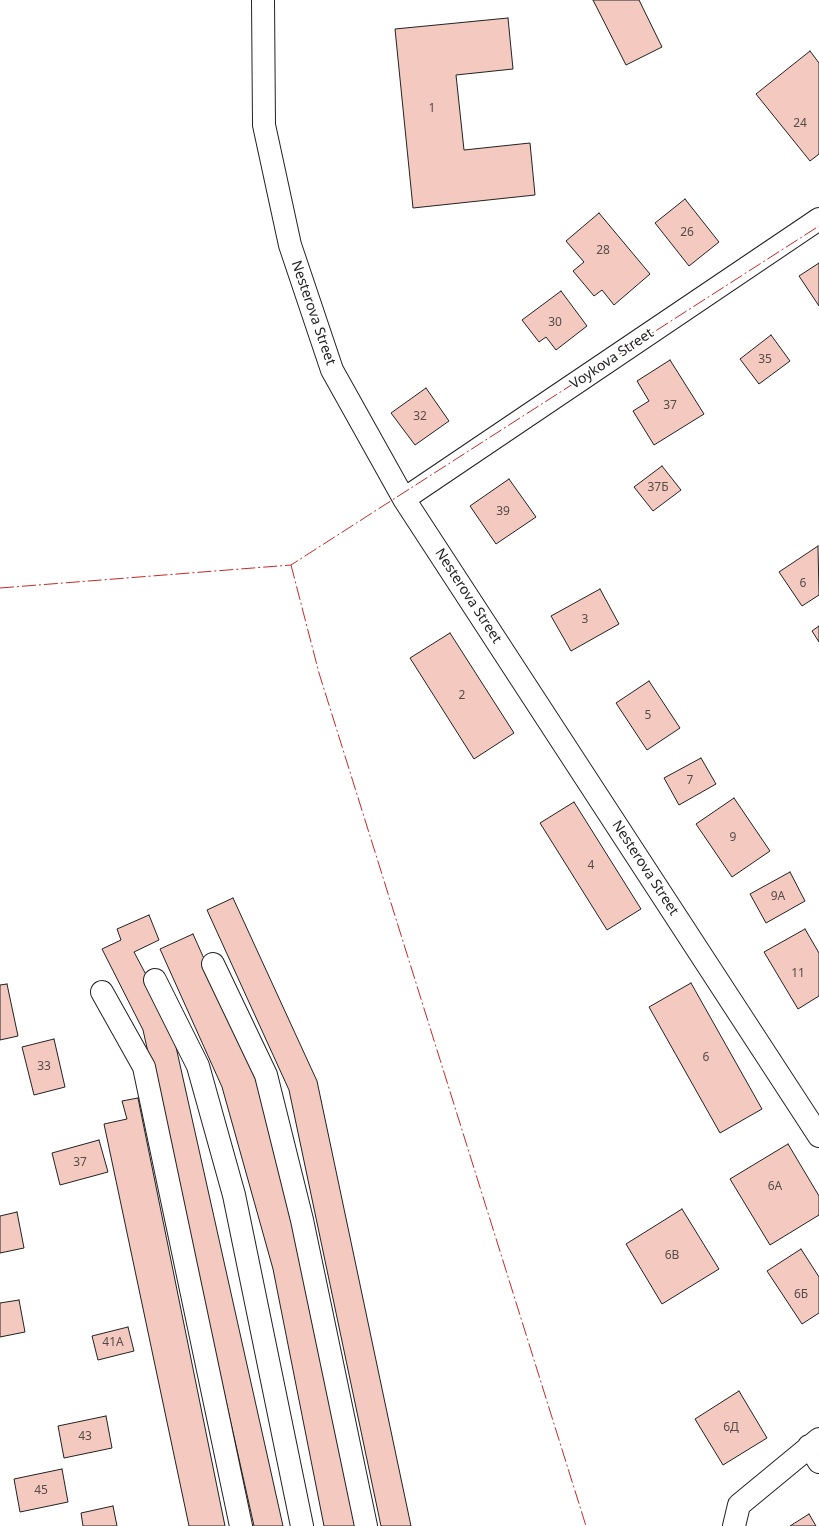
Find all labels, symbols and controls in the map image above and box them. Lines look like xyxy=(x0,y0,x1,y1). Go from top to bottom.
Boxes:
house number: 1 xyxy=(429,102,435,116)
house number: 24 xyxy=(793,117,807,131)
house number: 26 xyxy=(680,226,694,240)
house number: 28 xyxy=(596,244,610,258)
street label: Nesterova Street xyxy=(287,258,339,368)
house number: 30 xyxy=(548,316,562,330)
street label: Voykova Street xyxy=(567,325,657,393)
house number: 35 xyxy=(758,353,772,367)
house number: 37 xyxy=(663,399,677,413)
house number: 32 xyxy=(413,410,427,424)
house number: 37Б xyxy=(647,481,669,495)
house number: 39 xyxy=(496,505,510,519)
street label: Nesterova Street xyxy=(431,545,505,647)
house number: 6 xyxy=(800,577,806,591)
house number: 3 xyxy=(582,613,588,627)
house number: 2 xyxy=(459,689,465,703)
house number: 5 xyxy=(645,709,651,723)
house number: 7 xyxy=(687,774,693,788)
street label: Nesterova Street xyxy=(608,817,682,919)
house number: 9 xyxy=(730,831,736,845)
house number: 4 xyxy=(588,859,594,873)
house number: 9А xyxy=(771,890,785,904)
house number: 11 xyxy=(791,967,805,981)
house number: 6 xyxy=(703,1051,709,1065)
house number: 33 xyxy=(37,1060,51,1074)
house number: 37 xyxy=(73,1156,87,1170)
house number: 6А xyxy=(768,1180,782,1194)
house number: 6В xyxy=(665,1249,679,1263)
house number: 6Б xyxy=(794,1288,808,1302)
house number: 41А xyxy=(102,1336,124,1350)
house number: 6Д xyxy=(723,1421,739,1435)
house number: 43 xyxy=(78,1430,92,1444)
house number: 45 xyxy=(34,1484,48,1498)

